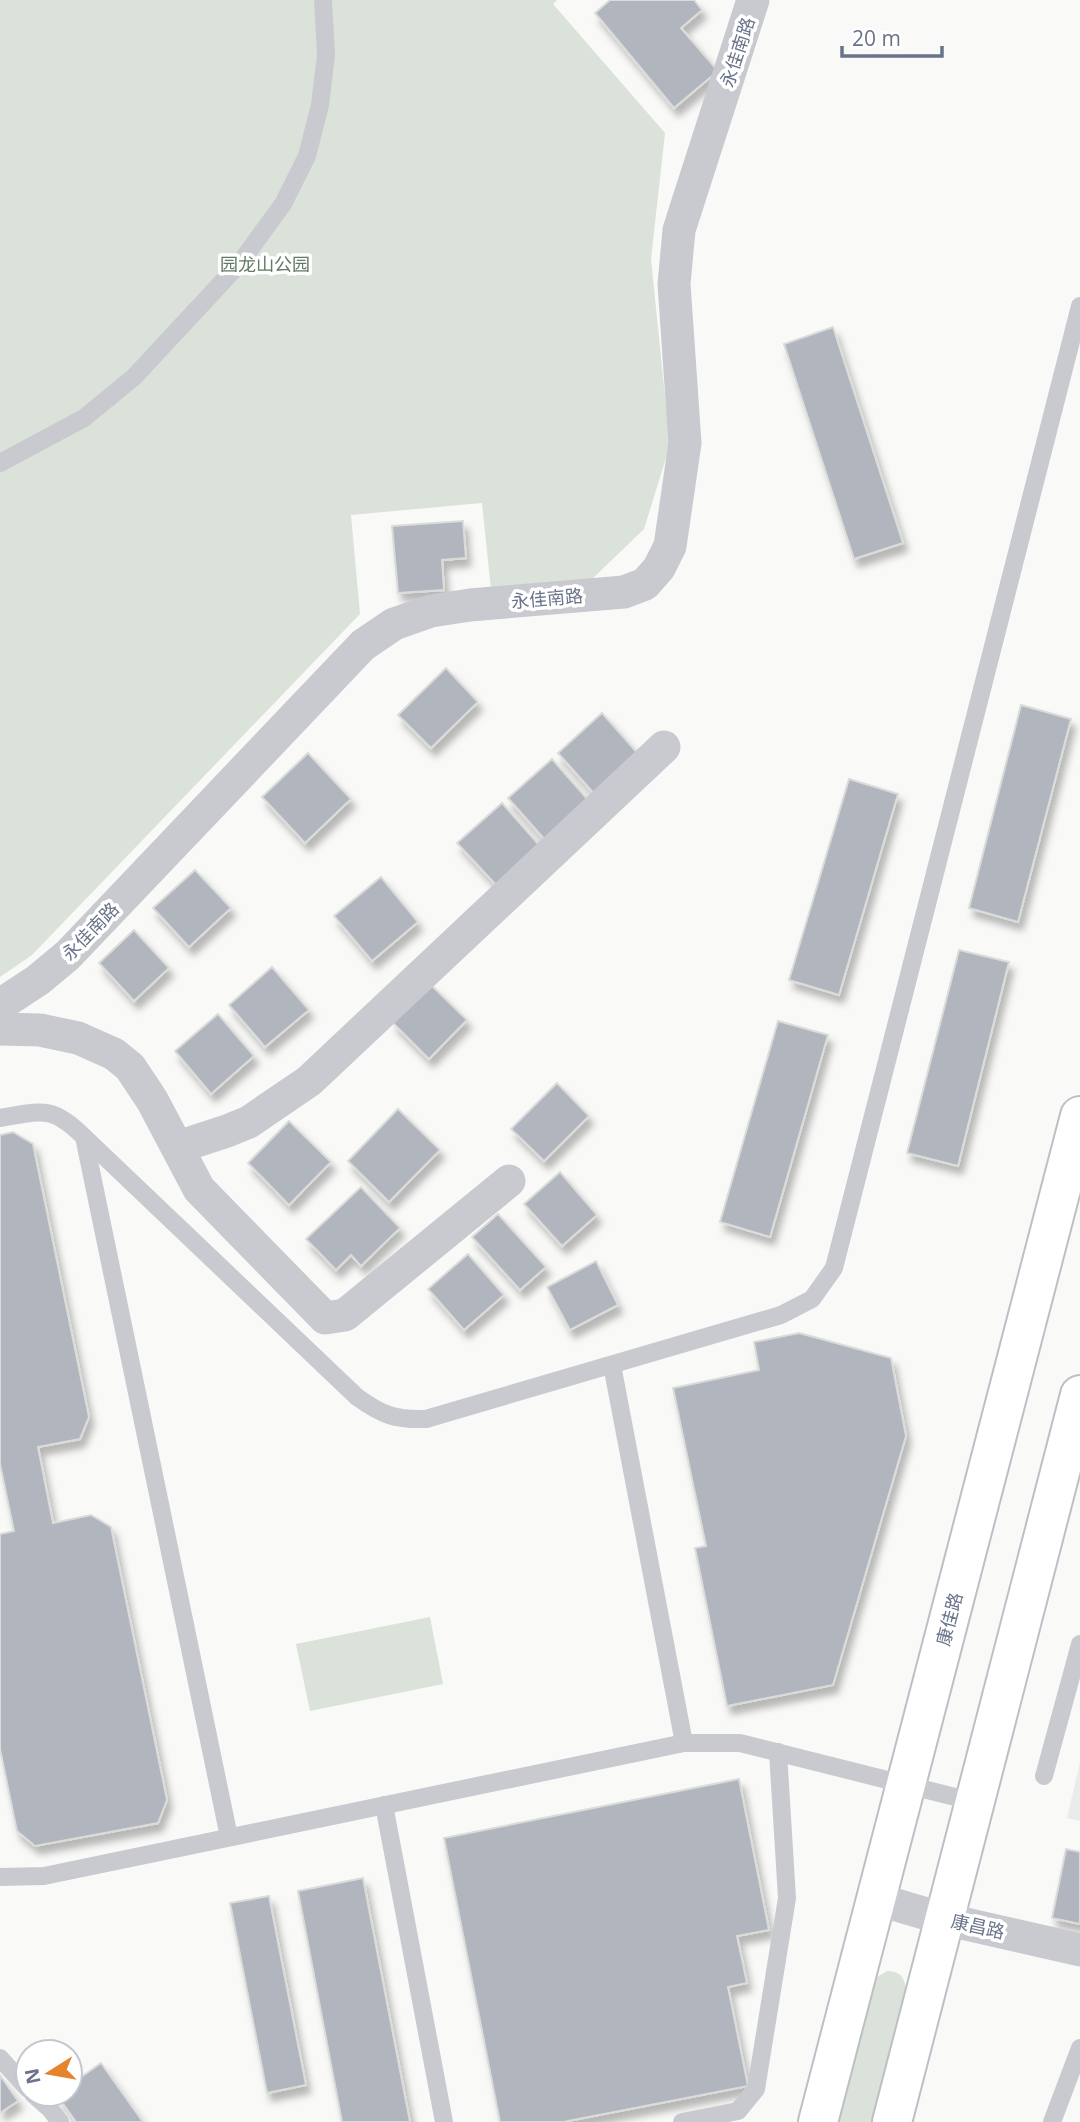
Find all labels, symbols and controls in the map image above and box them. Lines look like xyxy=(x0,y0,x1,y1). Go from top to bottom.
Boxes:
street label: 永佳南路 xyxy=(714,14,760,90)
scale bar xyxy=(842,14,942,58)
text: 20 m xyxy=(852,24,901,52)
park label: 园龙山公园 xyxy=(220,252,310,276)
street label: 永佳南路 xyxy=(510,583,584,613)
street label: 永佳南路 xyxy=(56,897,124,965)
street label: 康佳路 xyxy=(930,1590,968,1648)
street label: 康昌路 xyxy=(949,1908,1007,1944)
north arrow xyxy=(14,2038,84,2108)
text: N xyxy=(18,2066,47,2086)

